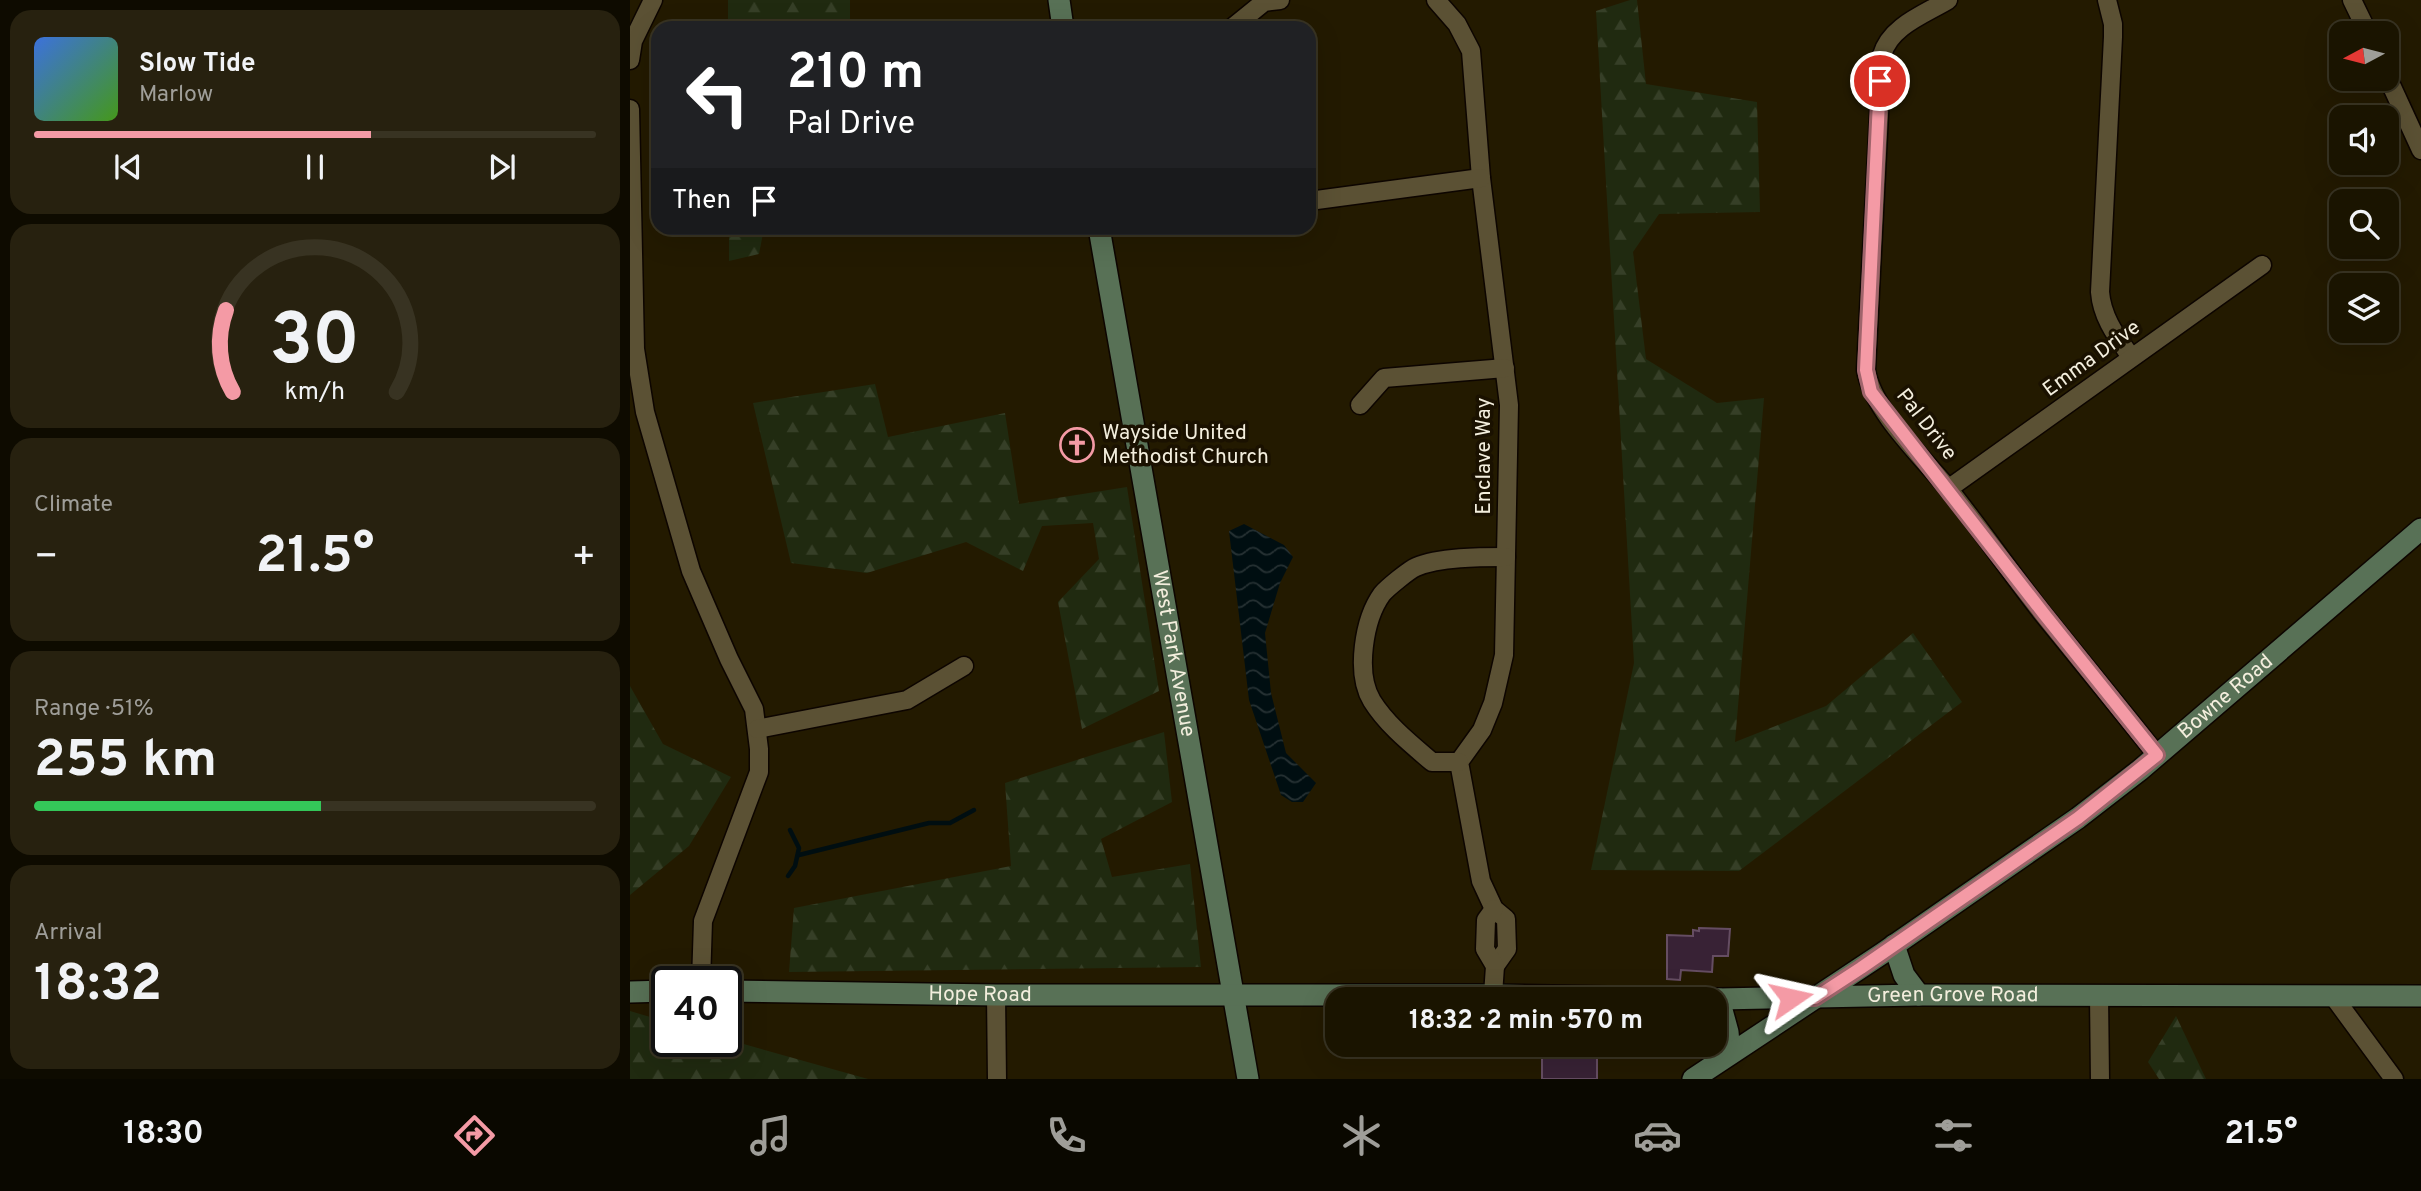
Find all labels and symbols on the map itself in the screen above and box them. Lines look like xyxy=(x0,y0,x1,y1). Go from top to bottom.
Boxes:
north arrow xyxy=(2329,21,2399,91)
pin xyxy=(1850,51,1910,111)
street label: Emma Drive xyxy=(2038,315,2146,403)
street label: Pal Drive xyxy=(1889,384,1963,466)
street label: Enclave Way xyxy=(1471,397,1498,515)
place label: Wayside United Methodist Church xyxy=(1102,420,1269,471)
church icon: Wayside United Methodist Church xyxy=(1058,426,1096,464)
street label: West Park Avenue xyxy=(1146,568,1201,739)
street label: Bowne Road xyxy=(2172,648,2279,745)
position arrow xyxy=(1754,961,1828,1035)
speed limit sign: 40 xyxy=(651,966,742,1057)
street label: Hope Road xyxy=(928,980,1032,1009)
street label: Green Grove Road xyxy=(1867,981,2039,1010)

